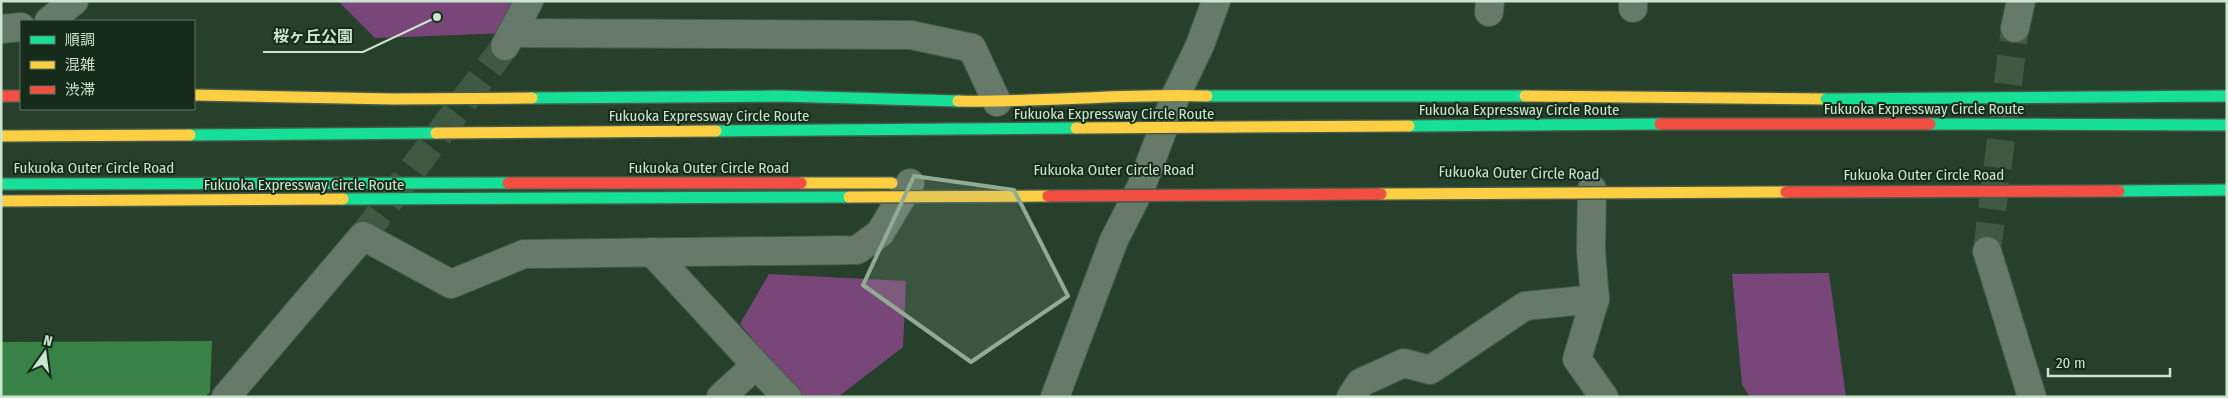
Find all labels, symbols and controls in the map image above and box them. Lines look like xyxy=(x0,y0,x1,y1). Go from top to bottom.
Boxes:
legend xyxy=(20,20,195,110)
callout: 桜ヶ丘公園 xyxy=(263,21,363,52)
text: 桜ヶ丘公園 xyxy=(273,27,353,46)
text: 順調 xyxy=(65,31,95,49)
text: 混雑 xyxy=(65,56,95,74)
text: 渋滞 xyxy=(65,81,95,99)
street label: Fukuoka Expressway Circle Route xyxy=(1824,100,2024,118)
street label: Fukuoka Expressway Circle Route xyxy=(1419,101,1619,119)
street label: Fukuoka Expressway Circle Route xyxy=(1014,105,1214,123)
street label: Fukuoka Expressway Circle Route xyxy=(609,107,809,125)
street label: Fukuoka Outer Circle Road xyxy=(14,159,174,177)
street label: Fukuoka Outer Circle Road xyxy=(629,159,789,177)
street label: Fukuoka Outer Circle Road xyxy=(1034,161,1194,179)
street label: Fukuoka Outer Circle Road xyxy=(1438,163,1600,183)
street label: Fukuoka Outer Circle Road xyxy=(1844,166,2004,184)
street label: Fukuoka Expressway Circle Route xyxy=(204,176,404,194)
north arrow xyxy=(20,328,70,378)
text: N xyxy=(42,332,54,350)
scale bar xyxy=(2048,346,2170,378)
text: 20 m xyxy=(2056,354,2086,372)

